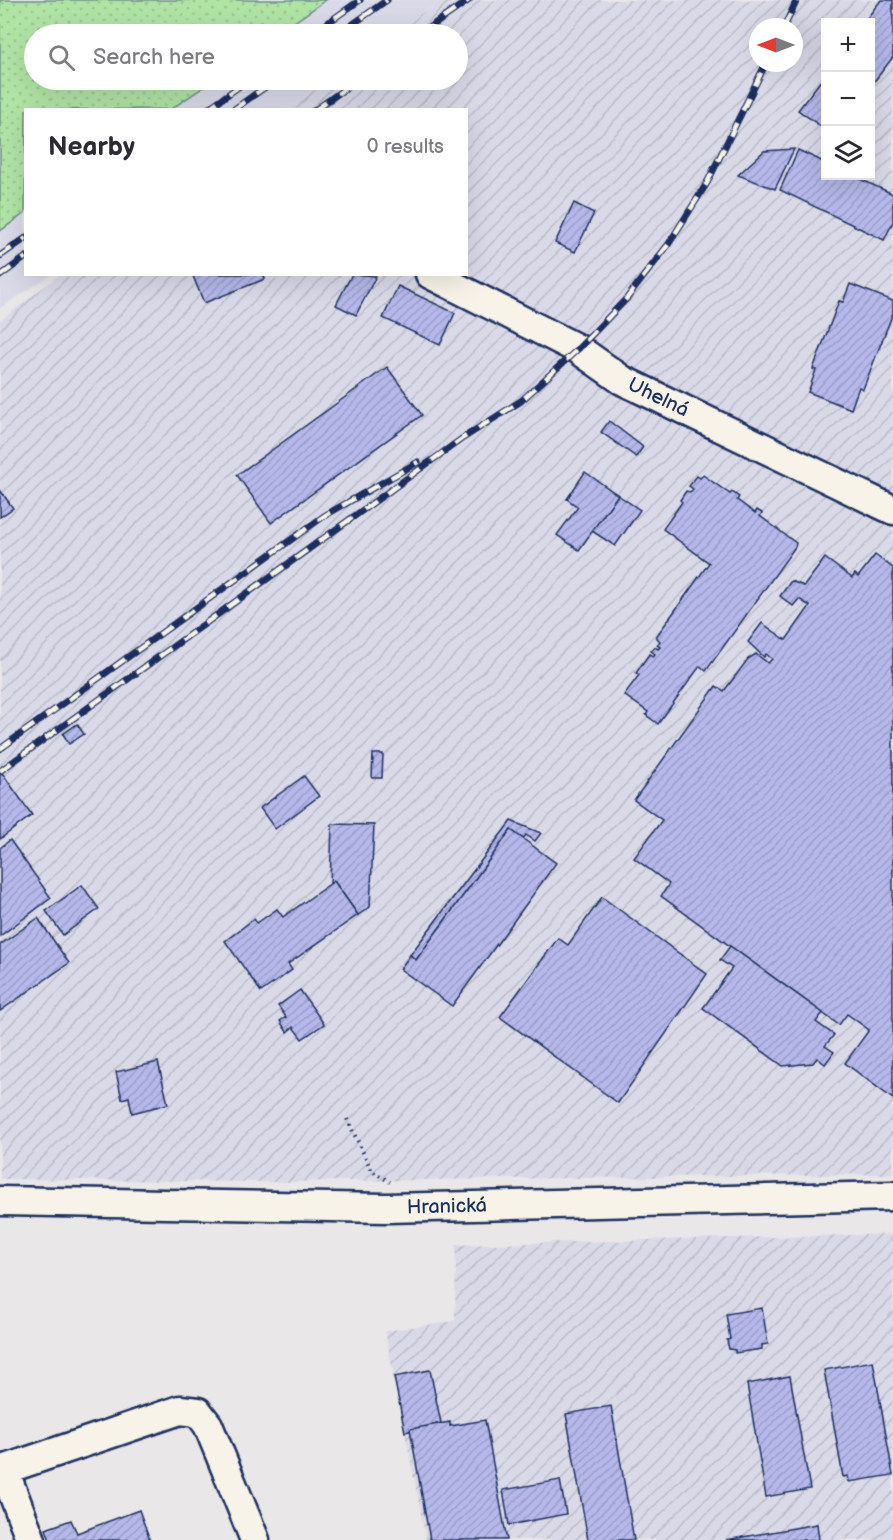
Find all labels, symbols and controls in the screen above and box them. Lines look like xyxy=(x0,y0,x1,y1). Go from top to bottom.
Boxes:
north arrow xyxy=(749,18,803,72)
map controls xyxy=(821,18,875,180)
button: + xyxy=(821,18,875,72)
search box xyxy=(24,24,468,90)
icon: search xyxy=(45,41,78,74)
text: Search here xyxy=(93,44,215,71)
button: − xyxy=(821,72,875,126)
button: layers xyxy=(821,126,875,180)
text: Nearby xyxy=(48,132,135,163)
text: 0 results xyxy=(367,135,444,159)
street label: Uhelná xyxy=(624,373,693,422)
street label: Hranická xyxy=(407,1194,487,1220)

